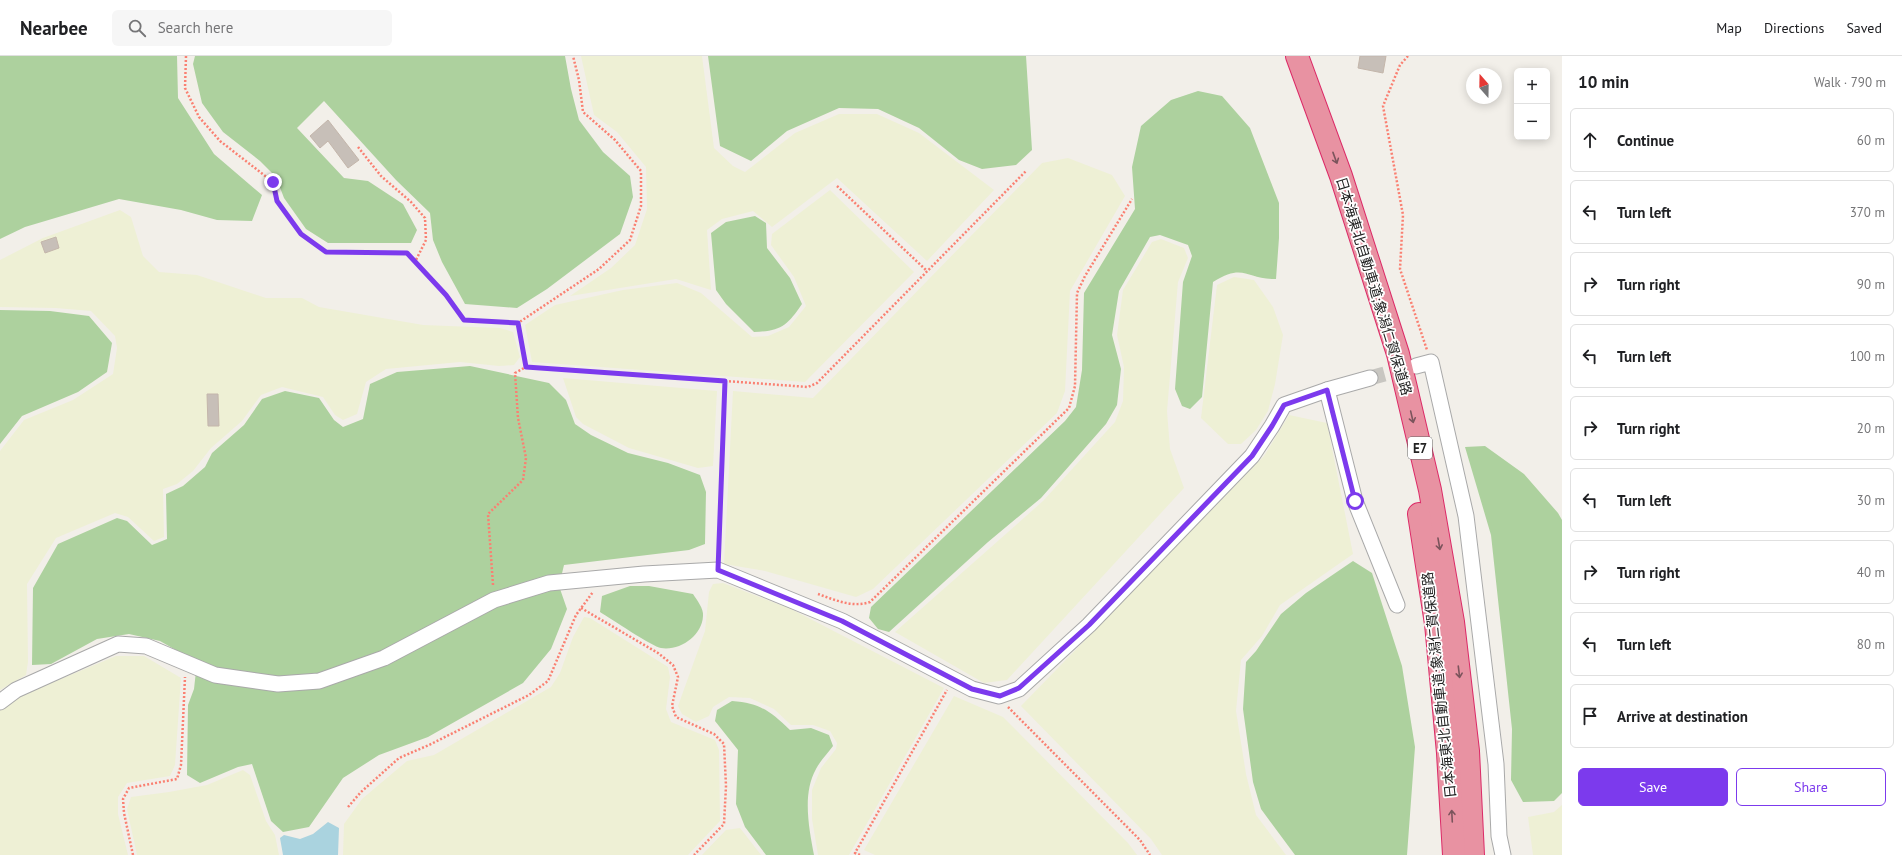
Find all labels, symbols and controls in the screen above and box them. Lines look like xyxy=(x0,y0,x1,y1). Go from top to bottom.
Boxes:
search box xyxy=(112,10,392,46)
text: Nearbee xyxy=(20,16,88,40)
icon: search xyxy=(126,17,148,39)
text: Search here xyxy=(158,18,233,37)
text: Map xyxy=(1716,19,1742,37)
text: Directions xyxy=(1764,19,1824,37)
text: Saved xyxy=(1846,19,1882,37)
north arrow xyxy=(1466,68,1502,104)
map controls xyxy=(1514,68,1550,140)
button: + xyxy=(1514,68,1550,104)
text: 10 min xyxy=(1578,71,1629,93)
text: Walk · 790 m xyxy=(1814,74,1886,91)
button: − xyxy=(1514,104,1550,140)
icon: ahead xyxy=(1579,129,1601,151)
text: Continue xyxy=(1617,131,1674,150)
text: 60 m xyxy=(1857,132,1885,149)
one-way arrow xyxy=(1331,152,1339,164)
route end xyxy=(264,173,282,191)
street label: 日本海東北自動車道;象潟仁賀保道路 xyxy=(1332,175,1416,397)
icon: left xyxy=(1579,201,1601,223)
text: Turn left xyxy=(1617,203,1671,222)
text: 370 m xyxy=(1850,204,1885,221)
icon: right xyxy=(1579,273,1601,295)
text: Turn right xyxy=(1617,275,1680,294)
text: 90 m xyxy=(1857,276,1885,293)
icon: left xyxy=(1579,345,1601,367)
text: Turn left xyxy=(1617,347,1671,366)
text: 100 m xyxy=(1850,348,1885,365)
one-way arrow xyxy=(1409,410,1417,423)
icon: right xyxy=(1579,417,1601,439)
text: Turn right xyxy=(1617,419,1680,438)
text: 20 m xyxy=(1857,420,1885,437)
road number: E7 xyxy=(1408,437,1432,459)
icon: left xyxy=(1579,489,1601,511)
text: Turn left xyxy=(1617,491,1671,510)
route start xyxy=(1346,492,1364,510)
text: 30 m xyxy=(1857,492,1885,509)
one-way arrow xyxy=(1435,537,1443,550)
icon: right xyxy=(1579,561,1601,583)
text: Turn right xyxy=(1617,563,1680,582)
text: 40 m xyxy=(1857,564,1885,581)
street label: 日本海東北自動車道;象潟仁賀保道路 xyxy=(1418,571,1460,799)
icon: left xyxy=(1579,633,1601,655)
text: Turn left xyxy=(1617,635,1671,654)
text: 80 m xyxy=(1857,636,1885,653)
one-way arrow xyxy=(1455,665,1462,678)
icon: arrive xyxy=(1579,705,1601,727)
text: Arrive at destination xyxy=(1617,707,1748,726)
button: Save xyxy=(1578,768,1728,806)
button: Share xyxy=(1736,768,1886,806)
one-way arrow xyxy=(1448,810,1455,823)

